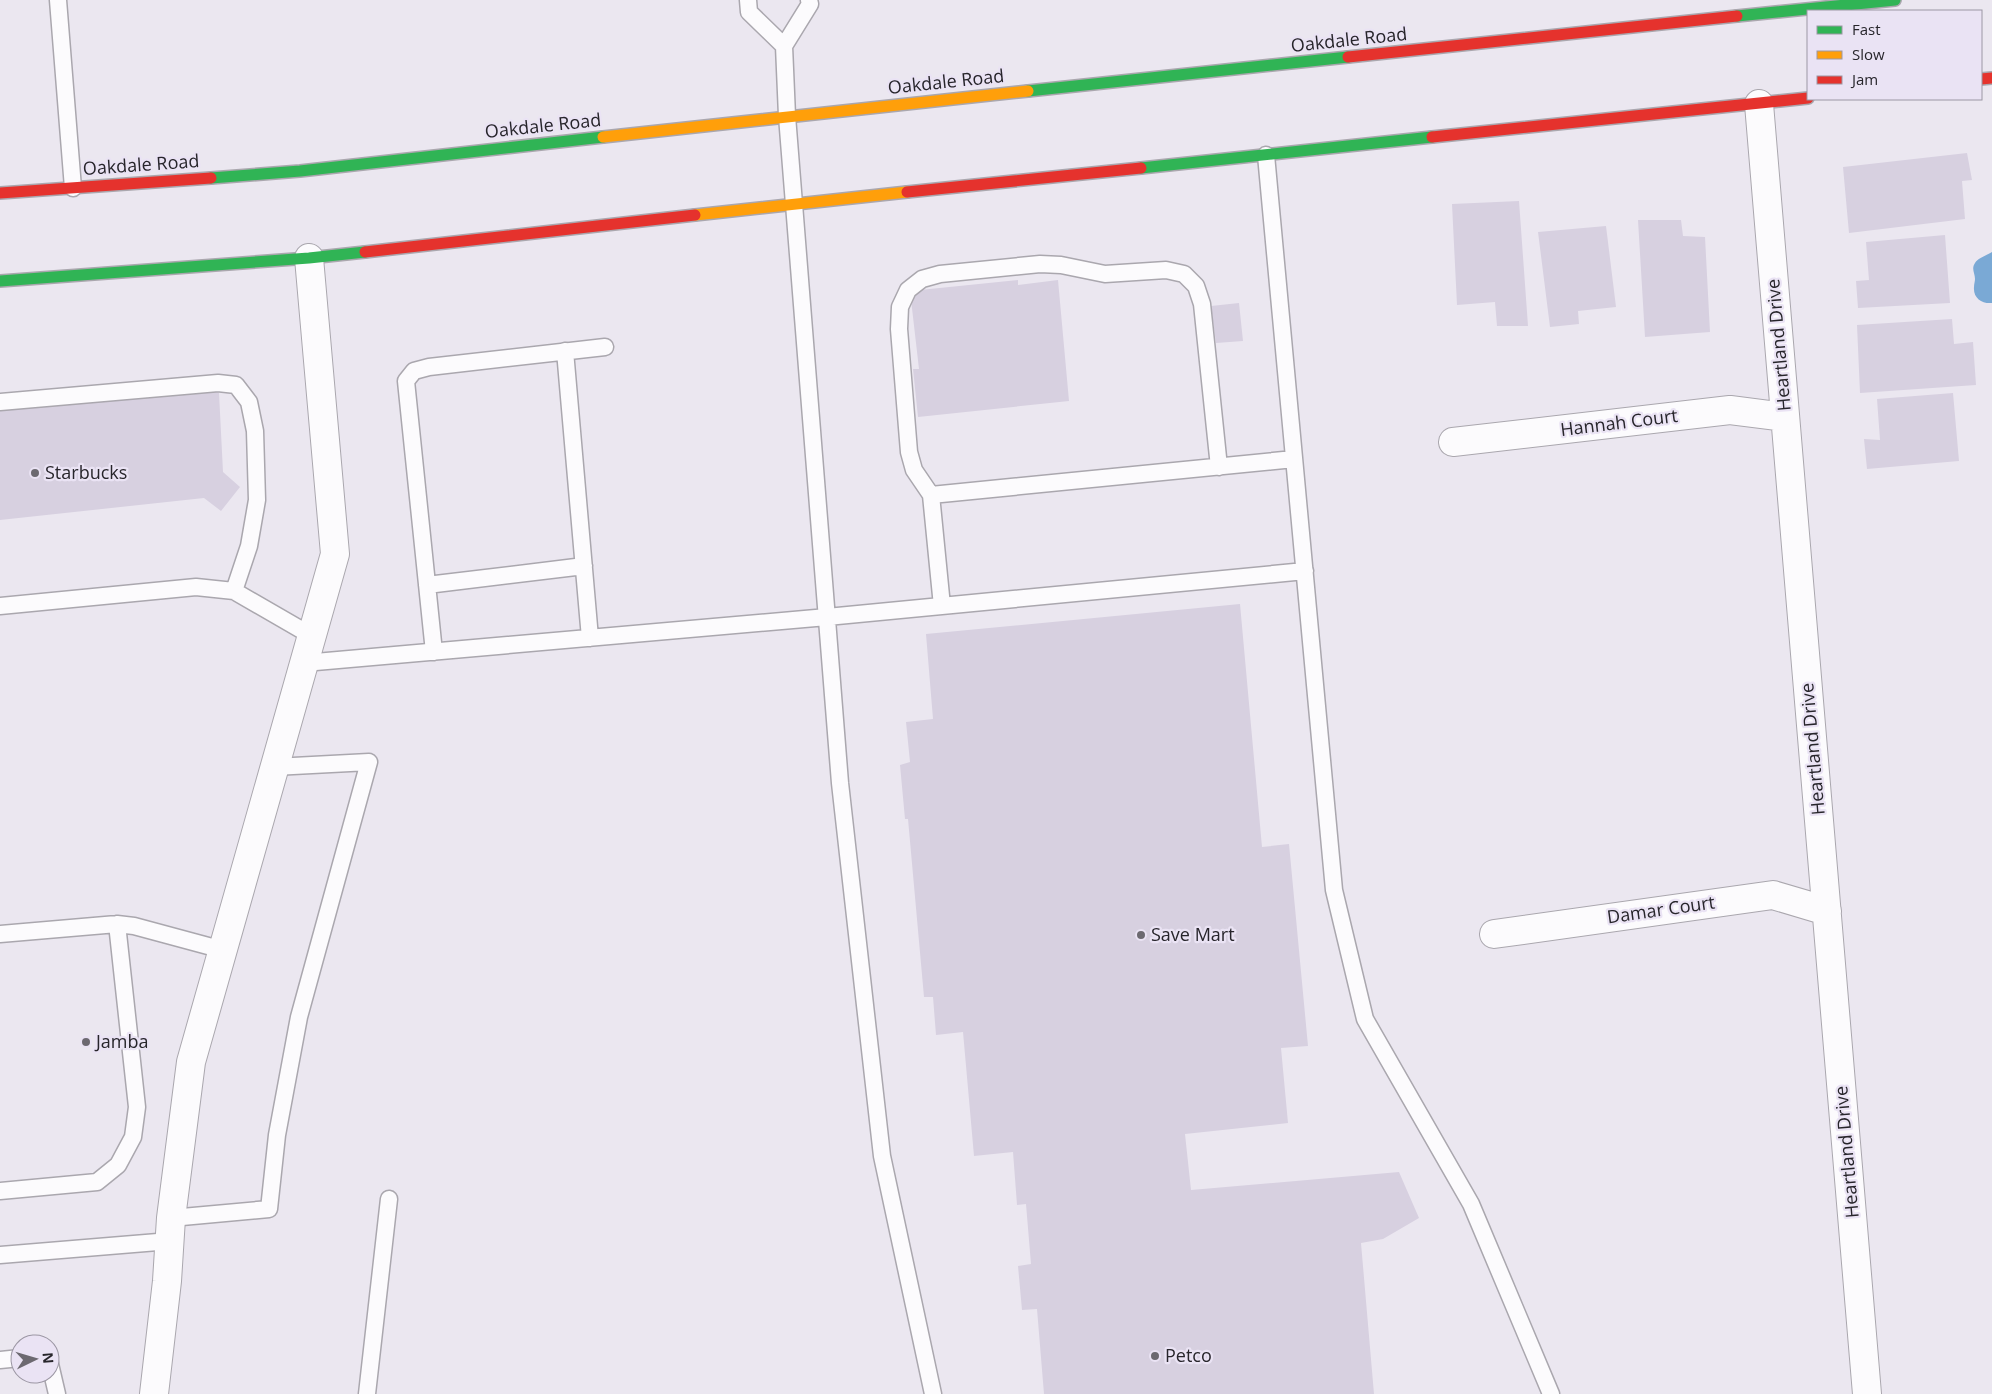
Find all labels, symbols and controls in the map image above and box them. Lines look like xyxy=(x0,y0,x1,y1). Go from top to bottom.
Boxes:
legend xyxy=(1807,10,1982,100)
text: Fast xyxy=(1852,19,1881,39)
street label: Oakdale Road xyxy=(1290,21,1408,57)
text: Slow xyxy=(1852,44,1885,64)
street label: Oakdale Road xyxy=(887,63,1005,99)
text: Jam xyxy=(1850,69,1878,89)
street label: Oakdale Road xyxy=(484,107,602,143)
street label: Oakdale Road xyxy=(82,148,200,180)
street label: Heartland Drive xyxy=(1760,278,1796,412)
street label: Hannah Court xyxy=(1559,403,1679,441)
place label: Starbucks xyxy=(45,460,127,484)
marker: Starbucks xyxy=(29,467,41,479)
street label: Heartland Drive xyxy=(1794,682,1830,816)
street label: Damar Court xyxy=(1605,890,1716,928)
place label: Save Mart xyxy=(1151,922,1235,946)
marker: Save Mart xyxy=(1135,929,1147,941)
place label: Jamba xyxy=(94,1029,149,1053)
marker: Jamba xyxy=(80,1036,92,1048)
street label: Heartland Drive xyxy=(1828,1085,1864,1219)
north arrow xyxy=(10,1334,60,1384)
place label: Petco xyxy=(1165,1343,1212,1367)
marker: Petco xyxy=(1149,1350,1161,1362)
text: N xyxy=(38,1351,58,1364)

